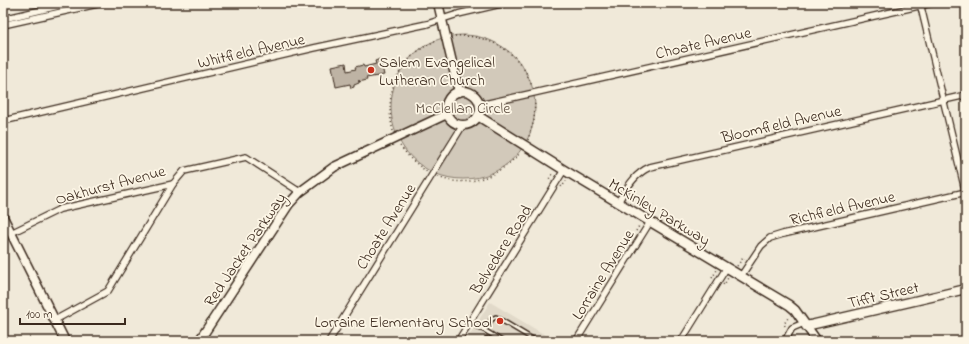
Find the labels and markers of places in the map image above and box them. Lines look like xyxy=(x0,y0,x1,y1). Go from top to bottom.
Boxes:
place label: Salem Evangelical Lutheran Church xyxy=(379,51,495,93)
marker: Salem Evangelical Lutheran Church xyxy=(366,65,376,75)
place label: Lorraine Elementary School xyxy=(315,311,492,335)
marker: Lorraine Elementary School xyxy=(495,316,505,326)

